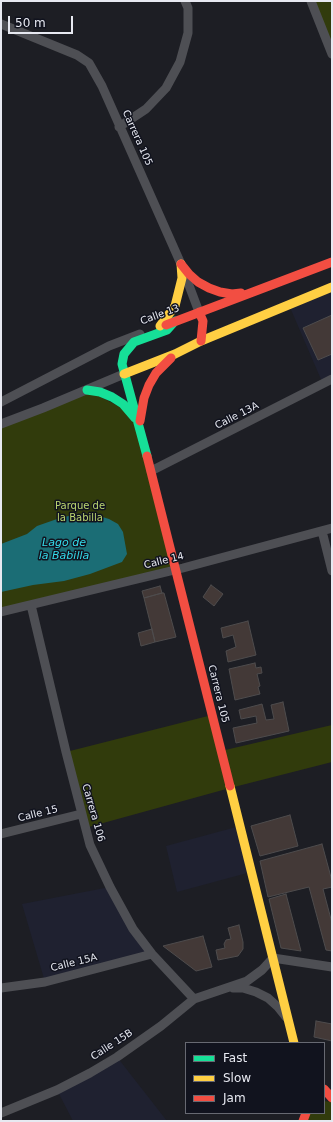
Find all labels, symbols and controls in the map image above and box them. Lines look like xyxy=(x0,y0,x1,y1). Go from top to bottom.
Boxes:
scale bar xyxy=(10,8,75,34)
text: 50 m xyxy=(15,16,46,30)
street label: Carrera 105 xyxy=(119,108,155,168)
street label: Calle 13 xyxy=(139,302,181,328)
street label: Calle 13A xyxy=(213,400,261,432)
park label: Parque de la Babilla xyxy=(55,500,105,524)
water label: Lago de la Babilla xyxy=(39,536,89,562)
street label: Calle 14 xyxy=(143,550,185,572)
street label: Carrera 105 xyxy=(205,664,231,724)
street label: Carrera 106 xyxy=(79,783,107,843)
street label: Calle 15 xyxy=(17,803,59,825)
street label: Calle 15A xyxy=(49,951,99,975)
street label: Calle 15B xyxy=(89,1027,135,1063)
legend xyxy=(185,1042,325,1114)
text: Fast xyxy=(223,1051,247,1065)
text: Slow xyxy=(223,1071,251,1085)
text: Jam xyxy=(223,1091,246,1105)

